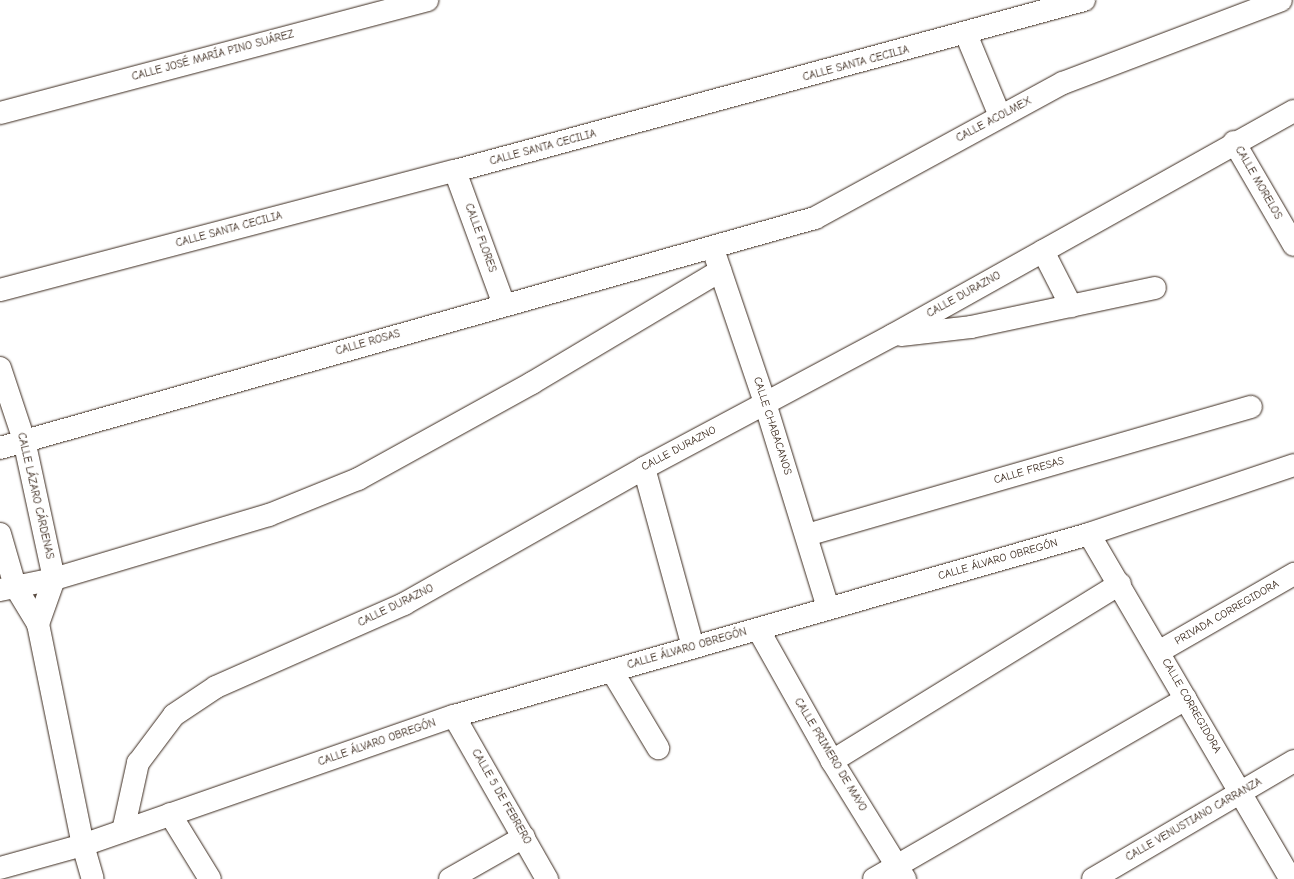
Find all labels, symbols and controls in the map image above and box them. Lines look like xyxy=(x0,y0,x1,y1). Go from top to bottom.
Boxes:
street label: CALLE JOSÉ MARÍA PINO SUÁREZ xyxy=(130,28,296,84)
street label: CALLE SANTA CECILIA xyxy=(801,43,911,85)
street label: CALLE ACOLMEX xyxy=(954,95,1034,145)
street label: CALLE SANTA CECILIA xyxy=(488,127,598,169)
street label: CALLE MORELOS xyxy=(1232,144,1284,222)
street label: CALLE FLORES xyxy=(461,202,499,274)
street label: CALLE SANTA CECILIA xyxy=(174,209,284,251)
street label: CALLE DURAZNO xyxy=(925,269,1003,321)
street label: CALLE ROSAS xyxy=(334,327,402,359)
street label: CALLE CHABACANOS xyxy=(750,375,794,477)
street label: CALLE DURAZNO xyxy=(639,424,719,474)
street label: CALLE LÁZARO CÁRDENAS xyxy=(14,431,56,561)
street label: CALLE FRESAS xyxy=(992,455,1066,487)
street label: CALLE ÁLVARO OBREGÓN xyxy=(937,537,1059,583)
street label: PRIVADA CORREGIDORA xyxy=(1173,578,1281,648)
street label: CALLE DURAZNO xyxy=(356,582,436,630)
street label: CALLE ÁLVARO OBREGÓN xyxy=(626,626,748,672)
street label: CALLE CORREGIDORA xyxy=(1159,656,1223,756)
street label: CALLE PRIMERO DE MAYO xyxy=(791,696,869,814)
street label: CALLE ÁLVARO OBREGÓN xyxy=(316,717,438,769)
street label: CALLE 5 DE FEBRERO xyxy=(468,747,534,847)
street label: CALLE VENUSTIANO CARRANZA xyxy=(1124,776,1264,864)

